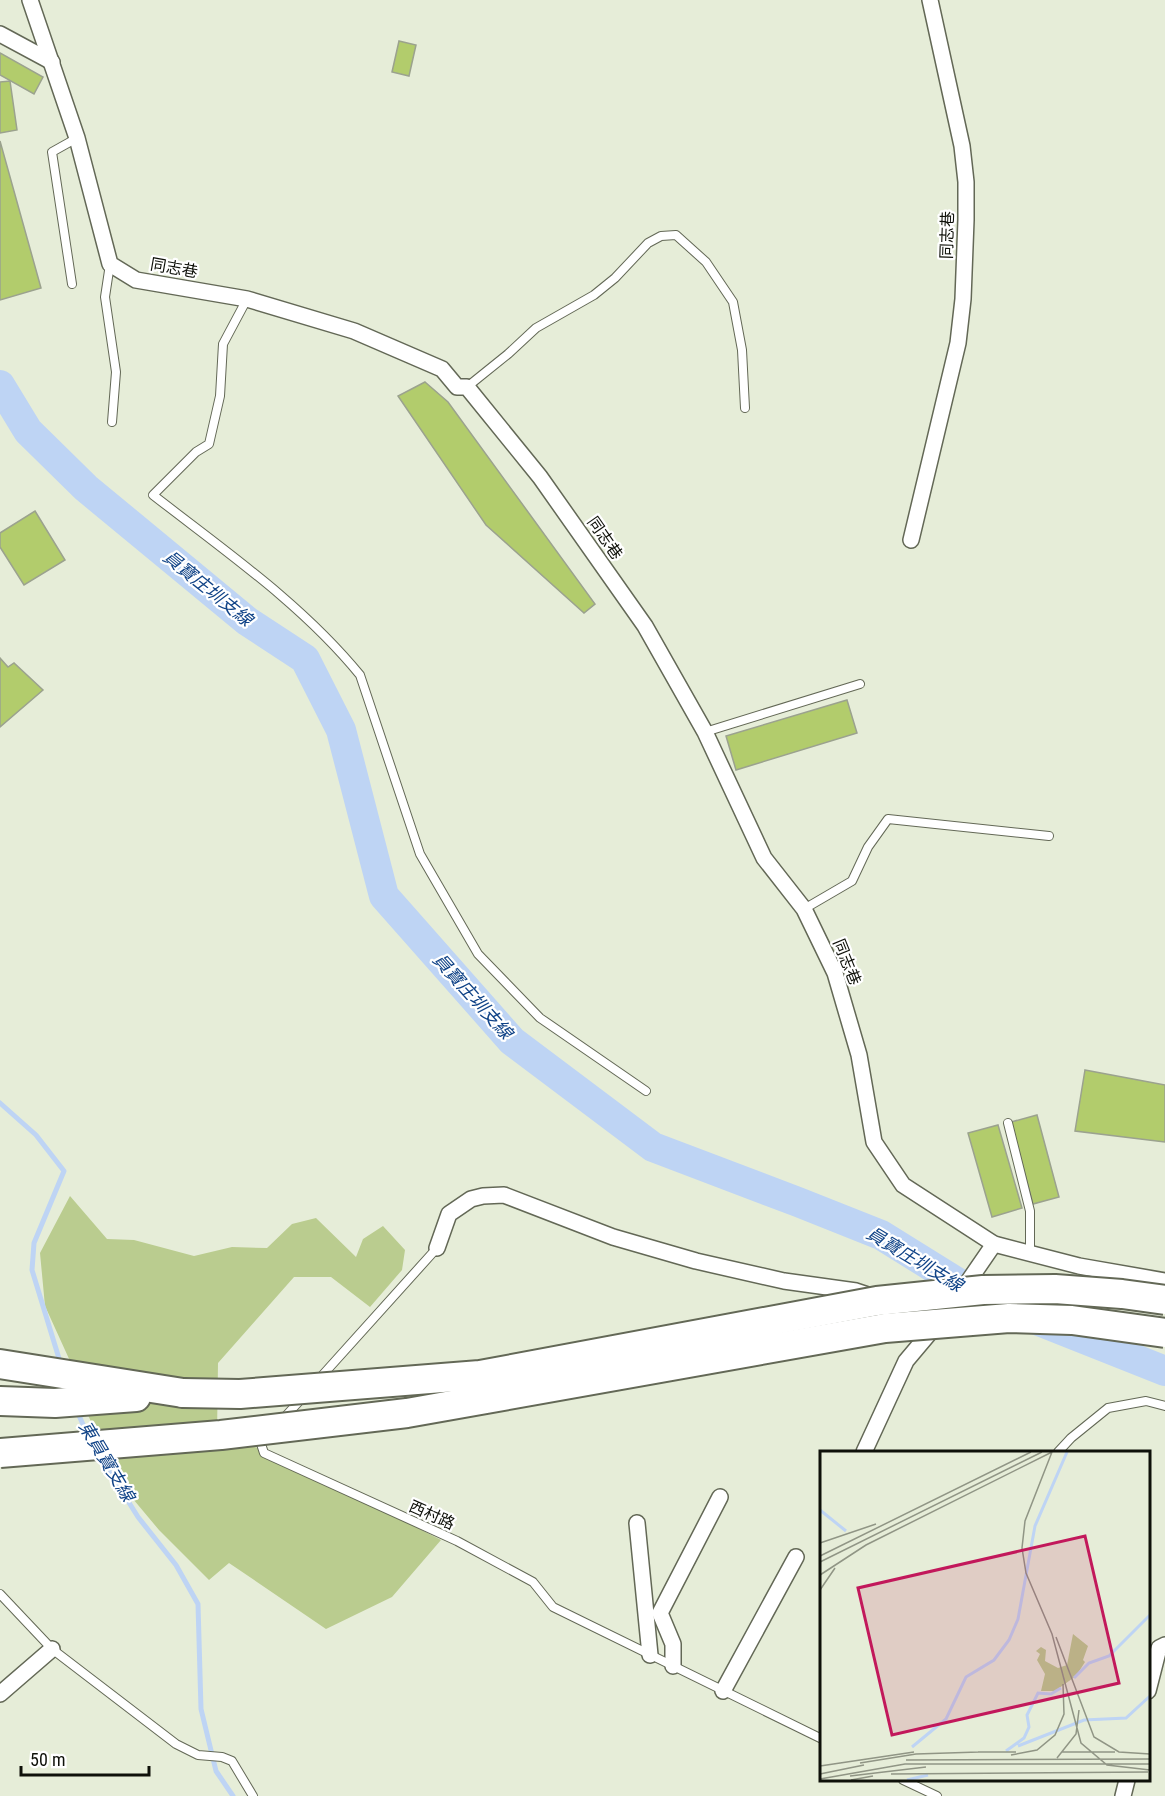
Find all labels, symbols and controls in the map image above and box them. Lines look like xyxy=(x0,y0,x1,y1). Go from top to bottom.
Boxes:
street label: 同志巷 xyxy=(937,211,957,259)
street label: 同志巷 xyxy=(149,254,199,282)
street label: 同志巷 xyxy=(583,513,627,563)
water label: 員寶庄圳支線 xyxy=(159,546,258,631)
street label: 同志巷 xyxy=(829,936,865,988)
water label: 員寶庄圳支線 xyxy=(429,949,518,1045)
water label: 員寶庄圳支線 xyxy=(863,1222,968,1297)
water label: 東員寶支線 xyxy=(75,1417,140,1507)
inset map xyxy=(820,1451,1150,1781)
street label: 西村路 xyxy=(406,1497,458,1533)
scale bar xyxy=(21,1739,148,1777)
text: 50 m xyxy=(30,1749,65,1770)

